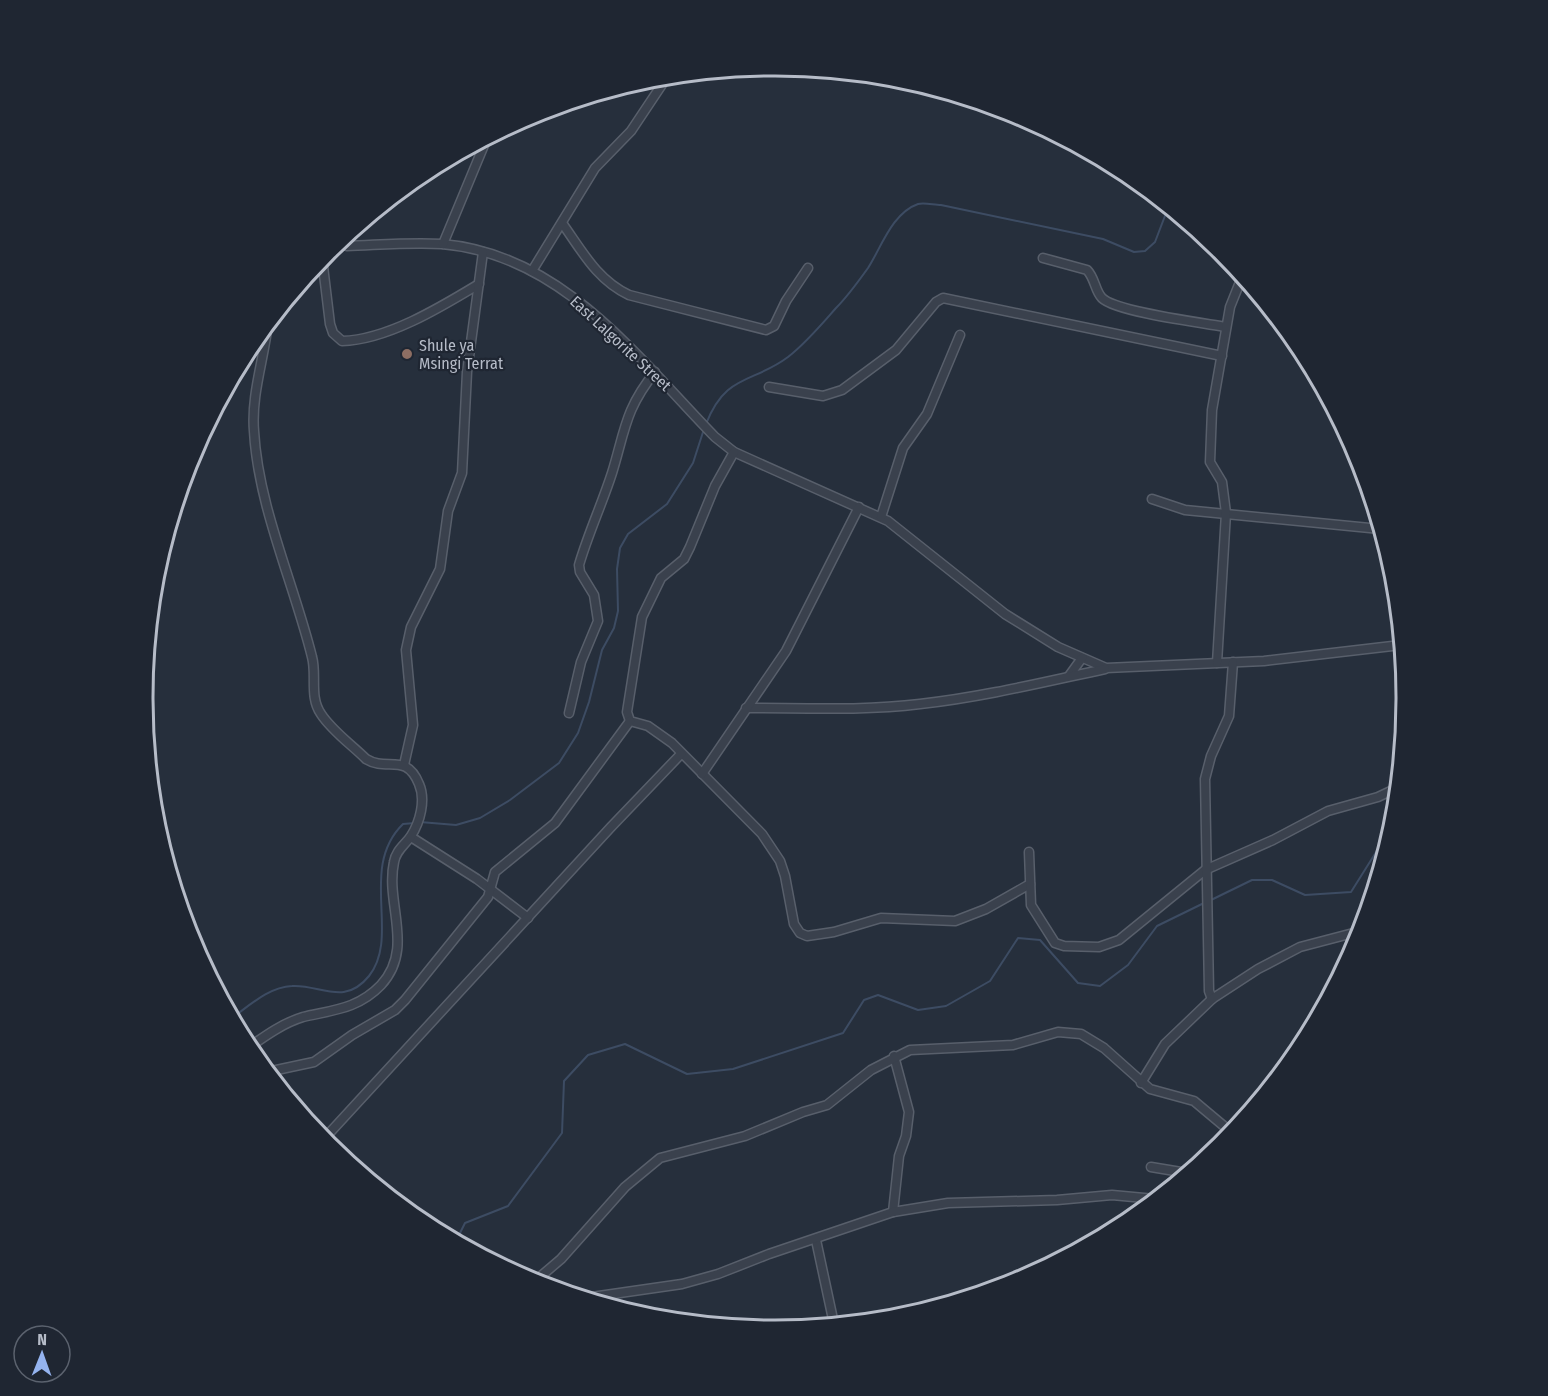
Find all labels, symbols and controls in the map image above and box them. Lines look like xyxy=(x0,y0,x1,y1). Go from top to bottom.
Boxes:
street label: East Lalgorite Street xyxy=(566,292,676,396)
place label: Shule ya Msingi Terrat xyxy=(419,336,504,373)
marker: Shule ya Msingi Terrat xyxy=(400,347,414,361)
north arrow xyxy=(12,1324,72,1384)
text: N xyxy=(37,1330,47,1349)

